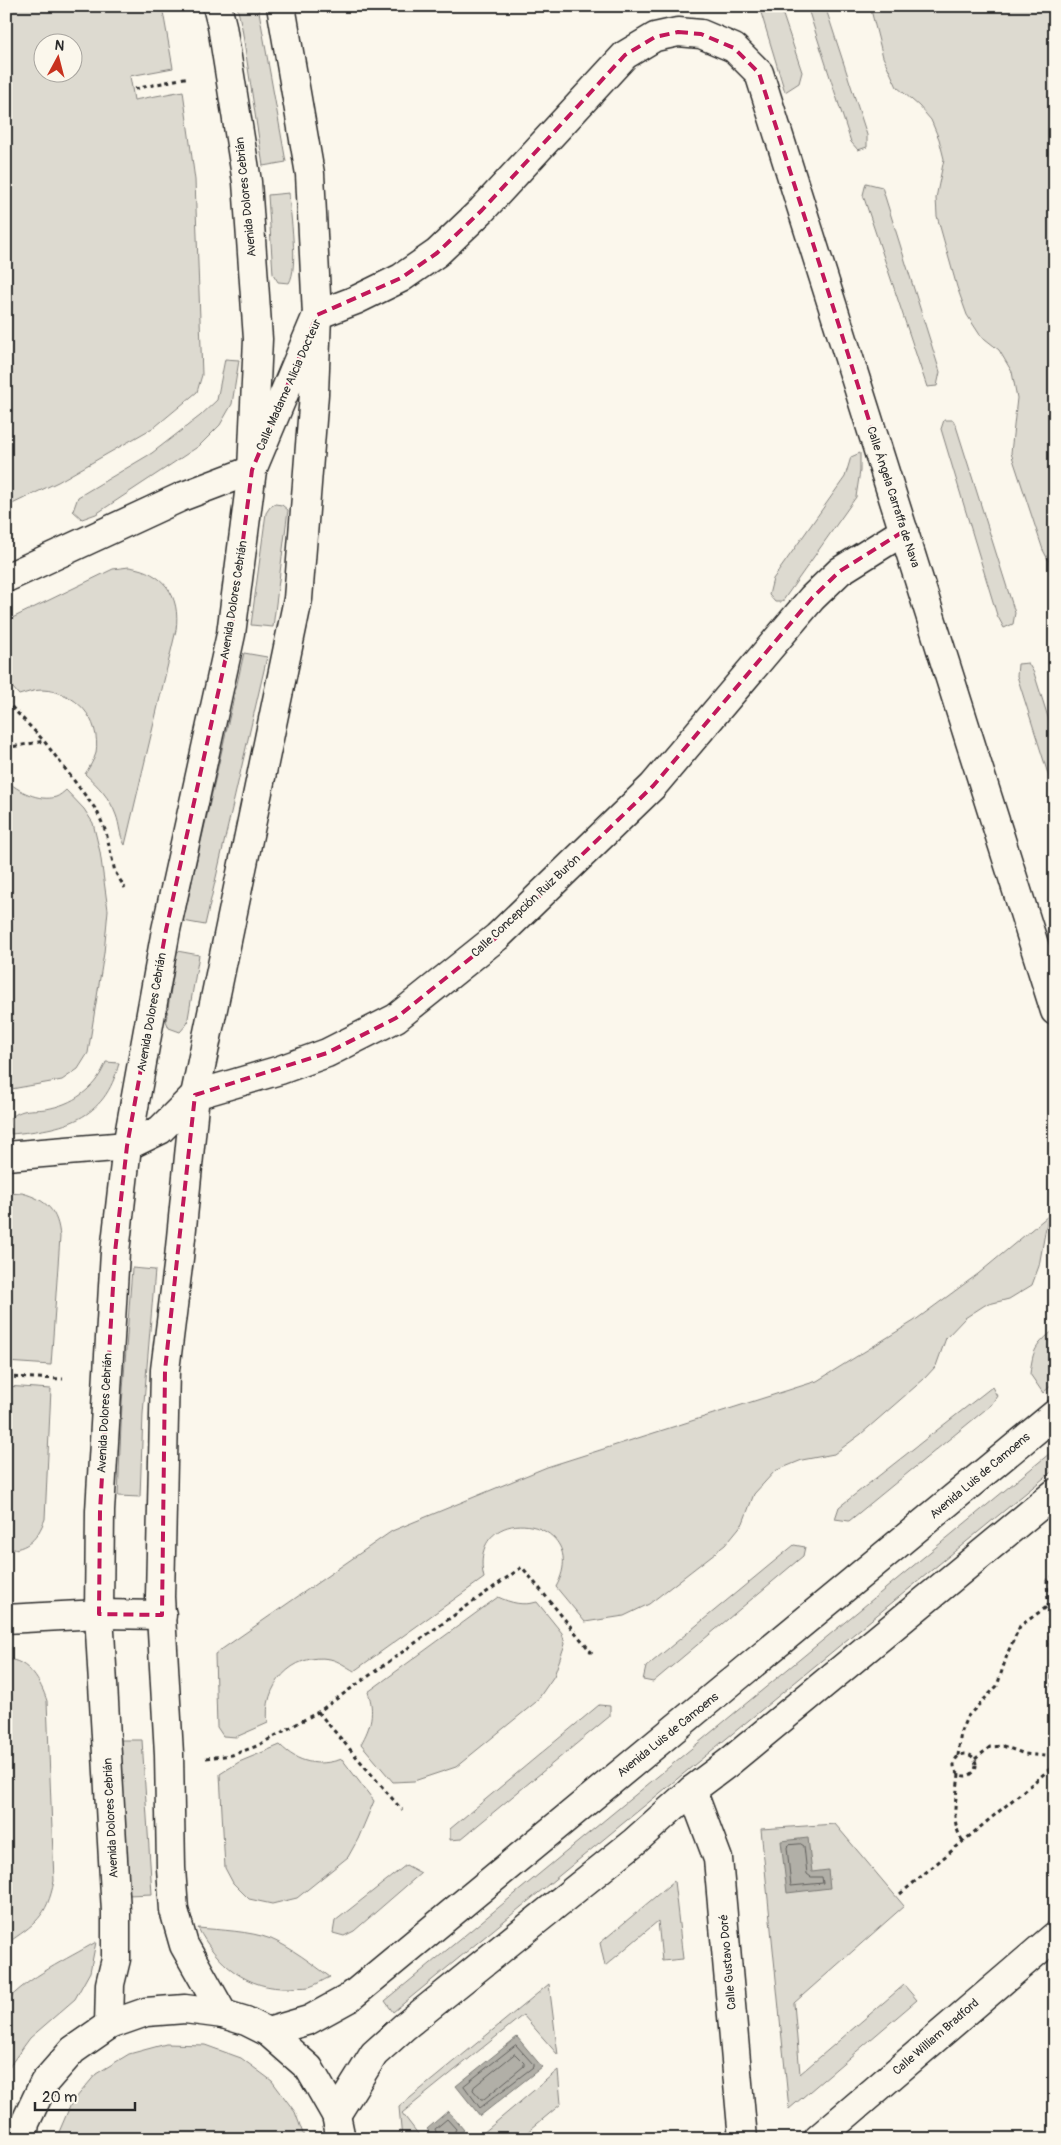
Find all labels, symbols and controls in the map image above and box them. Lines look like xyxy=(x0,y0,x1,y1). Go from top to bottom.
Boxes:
north arrow xyxy=(32,32,82,82)
text: N xyxy=(54,37,65,55)
street label: Avenida Dolores Cebrián xyxy=(232,136,260,258)
street label: Calle Madame Alicia Docteur xyxy=(253,316,325,453)
street label: Calle Ángela Carraffa de Nava xyxy=(863,424,924,570)
street label: Avenida Dolores Cebrián xyxy=(217,539,251,661)
street label: Calle Concepción Ruiz Burón xyxy=(468,851,584,961)
street label: Avenida Dolores Cebrián xyxy=(134,951,170,1073)
street label: Avenida Dolores Cebrián xyxy=(94,1352,116,1473)
street label: Avenida Luis de Camoens xyxy=(927,1429,1034,1522)
street label: Avenida Luis de Camoens xyxy=(614,1689,722,1781)
street label: Avenida Dolores Cebrián xyxy=(100,1757,122,1878)
street label: Calle Gustavo Doré xyxy=(716,1913,740,2011)
street label: Calle William Bradford xyxy=(890,1995,982,2079)
scale bar xyxy=(35,2080,135,2112)
text: 20 m xyxy=(42,2088,77,2107)

